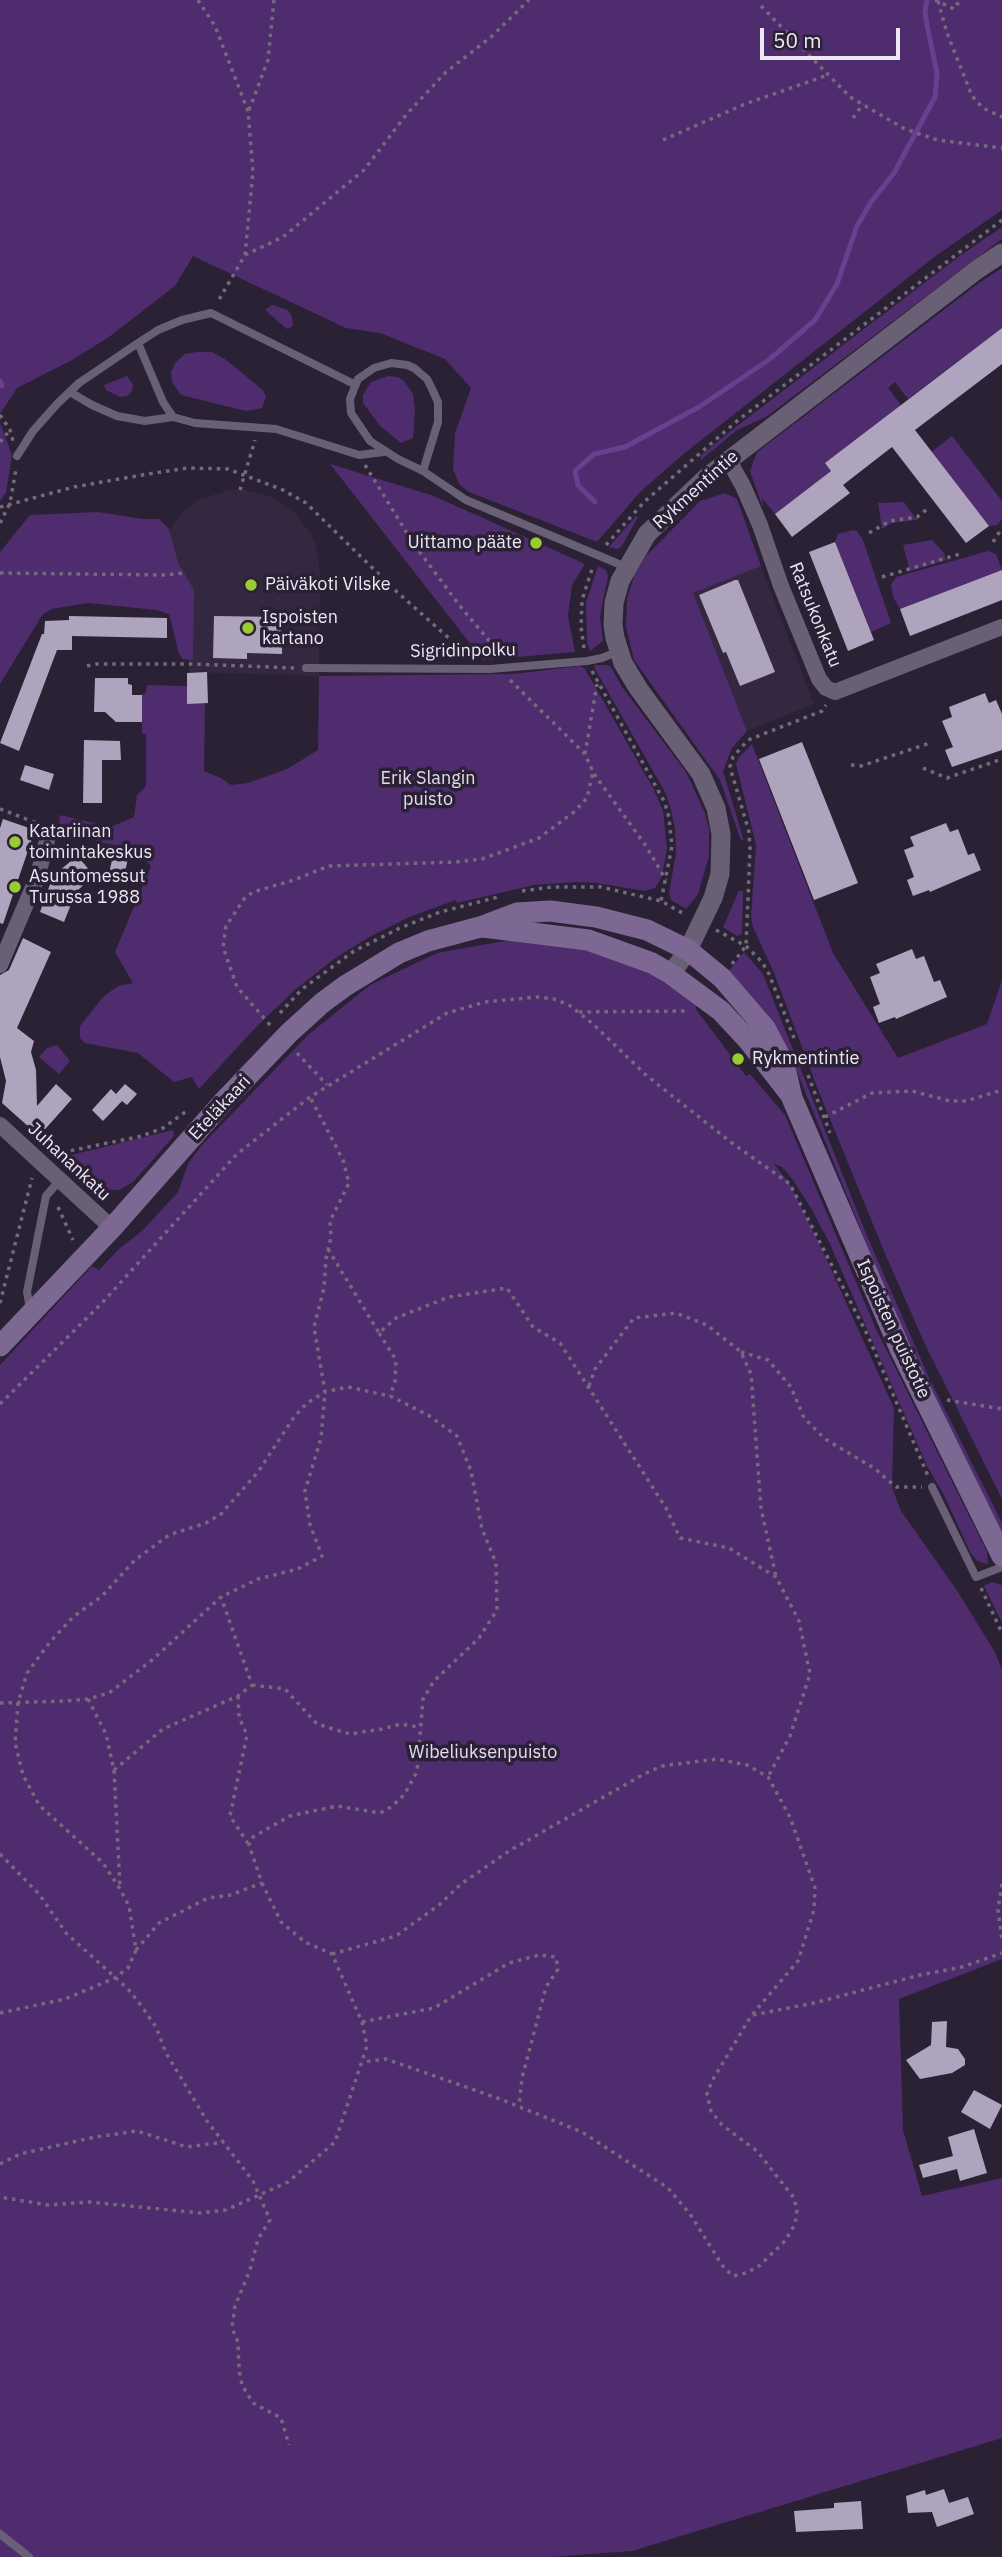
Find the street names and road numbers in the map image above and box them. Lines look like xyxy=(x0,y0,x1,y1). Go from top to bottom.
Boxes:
street label: Rykmentintie xyxy=(649,446,743,534)
street label: Ratsukonkatu xyxy=(784,559,846,671)
street label: Sigridinpolku xyxy=(410,639,516,663)
street label: Eteläkaari xyxy=(185,1071,255,1145)
street label: Juhanankatu xyxy=(23,1118,115,1206)
street label: Ispoisten puistotie xyxy=(851,1256,935,1402)

